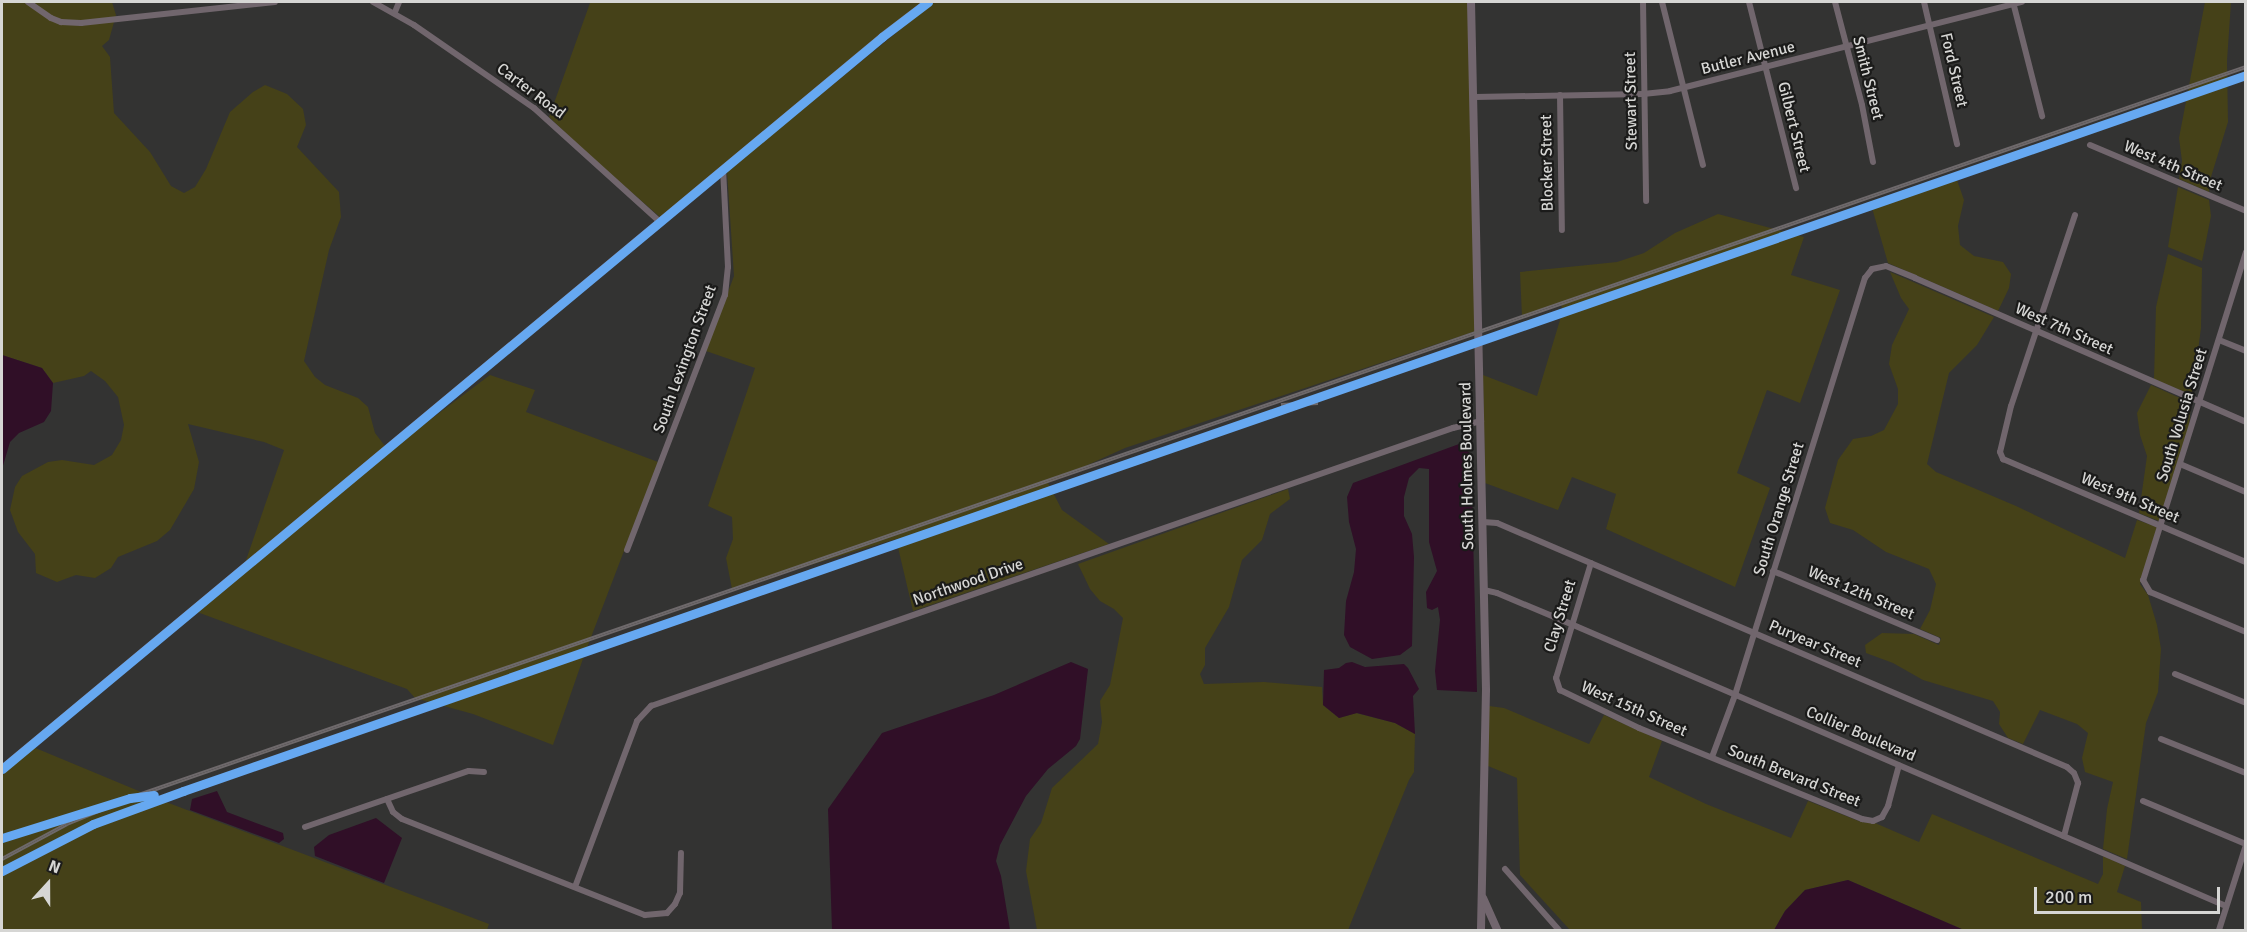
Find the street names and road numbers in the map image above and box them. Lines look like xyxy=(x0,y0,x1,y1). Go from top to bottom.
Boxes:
street label: Ford Street xyxy=(1936,31,1972,109)
street label: Smith Street xyxy=(1848,34,1888,122)
street label: Butler Avenue xyxy=(1699,37,1797,79)
street label: Stewart Street xyxy=(1621,51,1641,151)
street label: Carter Road xyxy=(493,59,569,123)
street label: Gilbert Street xyxy=(1773,80,1815,174)
street label: Blocker Street xyxy=(1537,114,1557,212)
street label: West 4th Street xyxy=(2121,137,2225,195)
street label: South Lexington Street xyxy=(649,282,721,436)
street label: West 7th Street xyxy=(2012,299,2116,359)
street label: South Volusia Street xyxy=(2153,346,2211,484)
street label: South Holmes Boulevard xyxy=(1456,382,1478,550)
street label: South Orange Street xyxy=(1750,440,1808,578)
street label: West 9th Street xyxy=(2078,469,2182,527)
street label: Northwood Drive xyxy=(910,554,1026,610)
street label: West 12th Street xyxy=(1805,562,1917,624)
street label: Clay Street xyxy=(1540,577,1580,655)
street label: Puryear Street xyxy=(1766,616,1864,672)
street label: West 15th Street xyxy=(1578,677,1690,741)
street label: Collier Boulevard xyxy=(1803,702,1919,766)
street label: South Brevard Street xyxy=(1725,741,1863,811)

